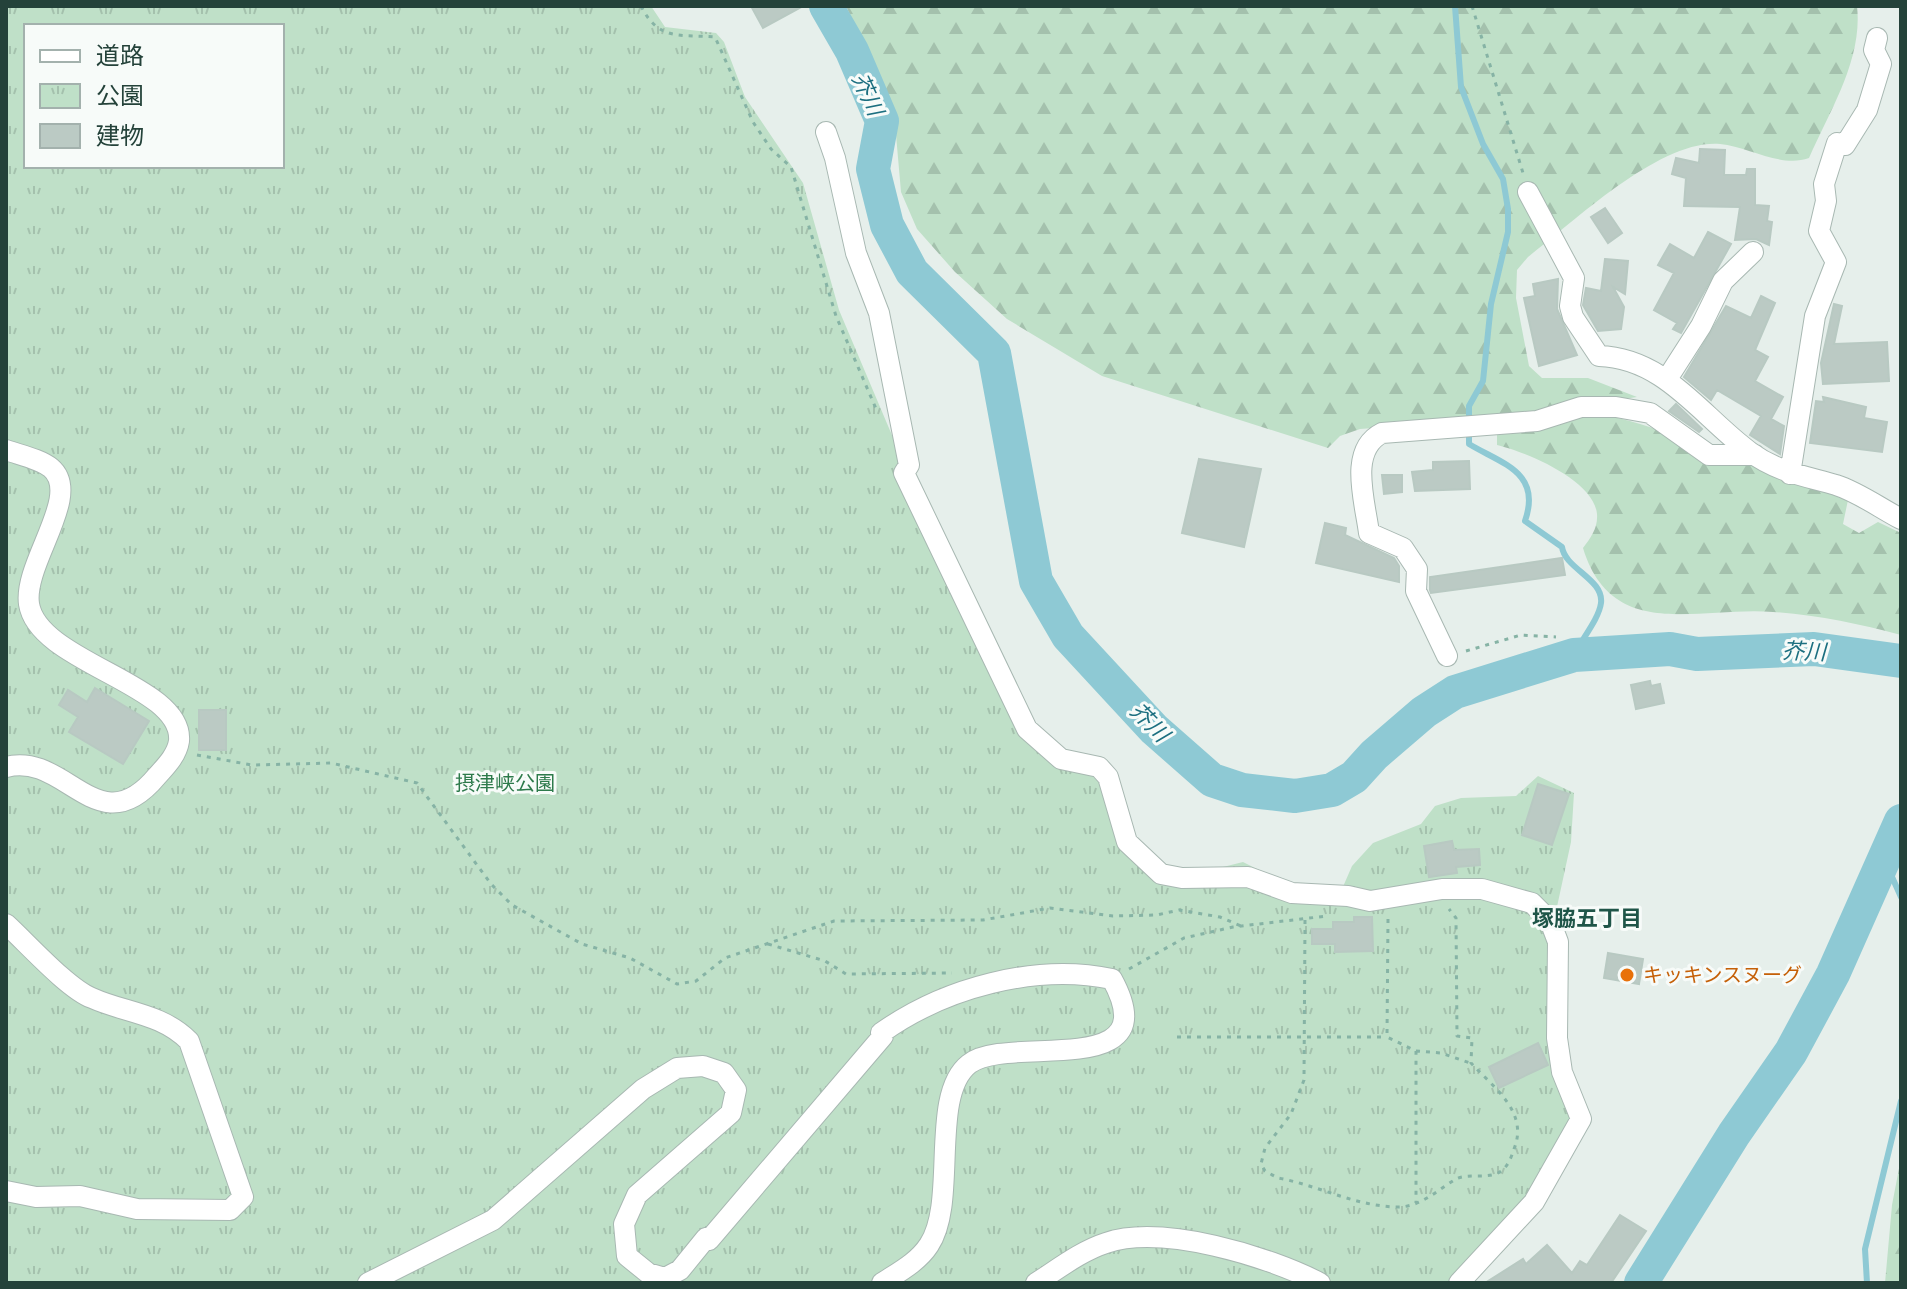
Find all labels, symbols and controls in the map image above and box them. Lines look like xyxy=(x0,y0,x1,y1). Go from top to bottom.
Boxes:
legend xyxy=(24,24,284,168)
text: 道路 xyxy=(96,40,144,71)
water label: 芥川 xyxy=(846,68,891,122)
text: 公園 xyxy=(96,80,144,111)
text: 建物 xyxy=(96,120,144,151)
water label: 芥川 xyxy=(1782,636,1828,666)
water label: 芥川 xyxy=(1125,697,1177,749)
park label: 摂津峡公園 xyxy=(455,770,555,796)
district label: 塚脇五丁目 xyxy=(1532,904,1642,932)
place label: キッキンスヌーグ xyxy=(1643,962,1802,988)
marker: キッキンスヌーグ xyxy=(1618,966,1636,984)

